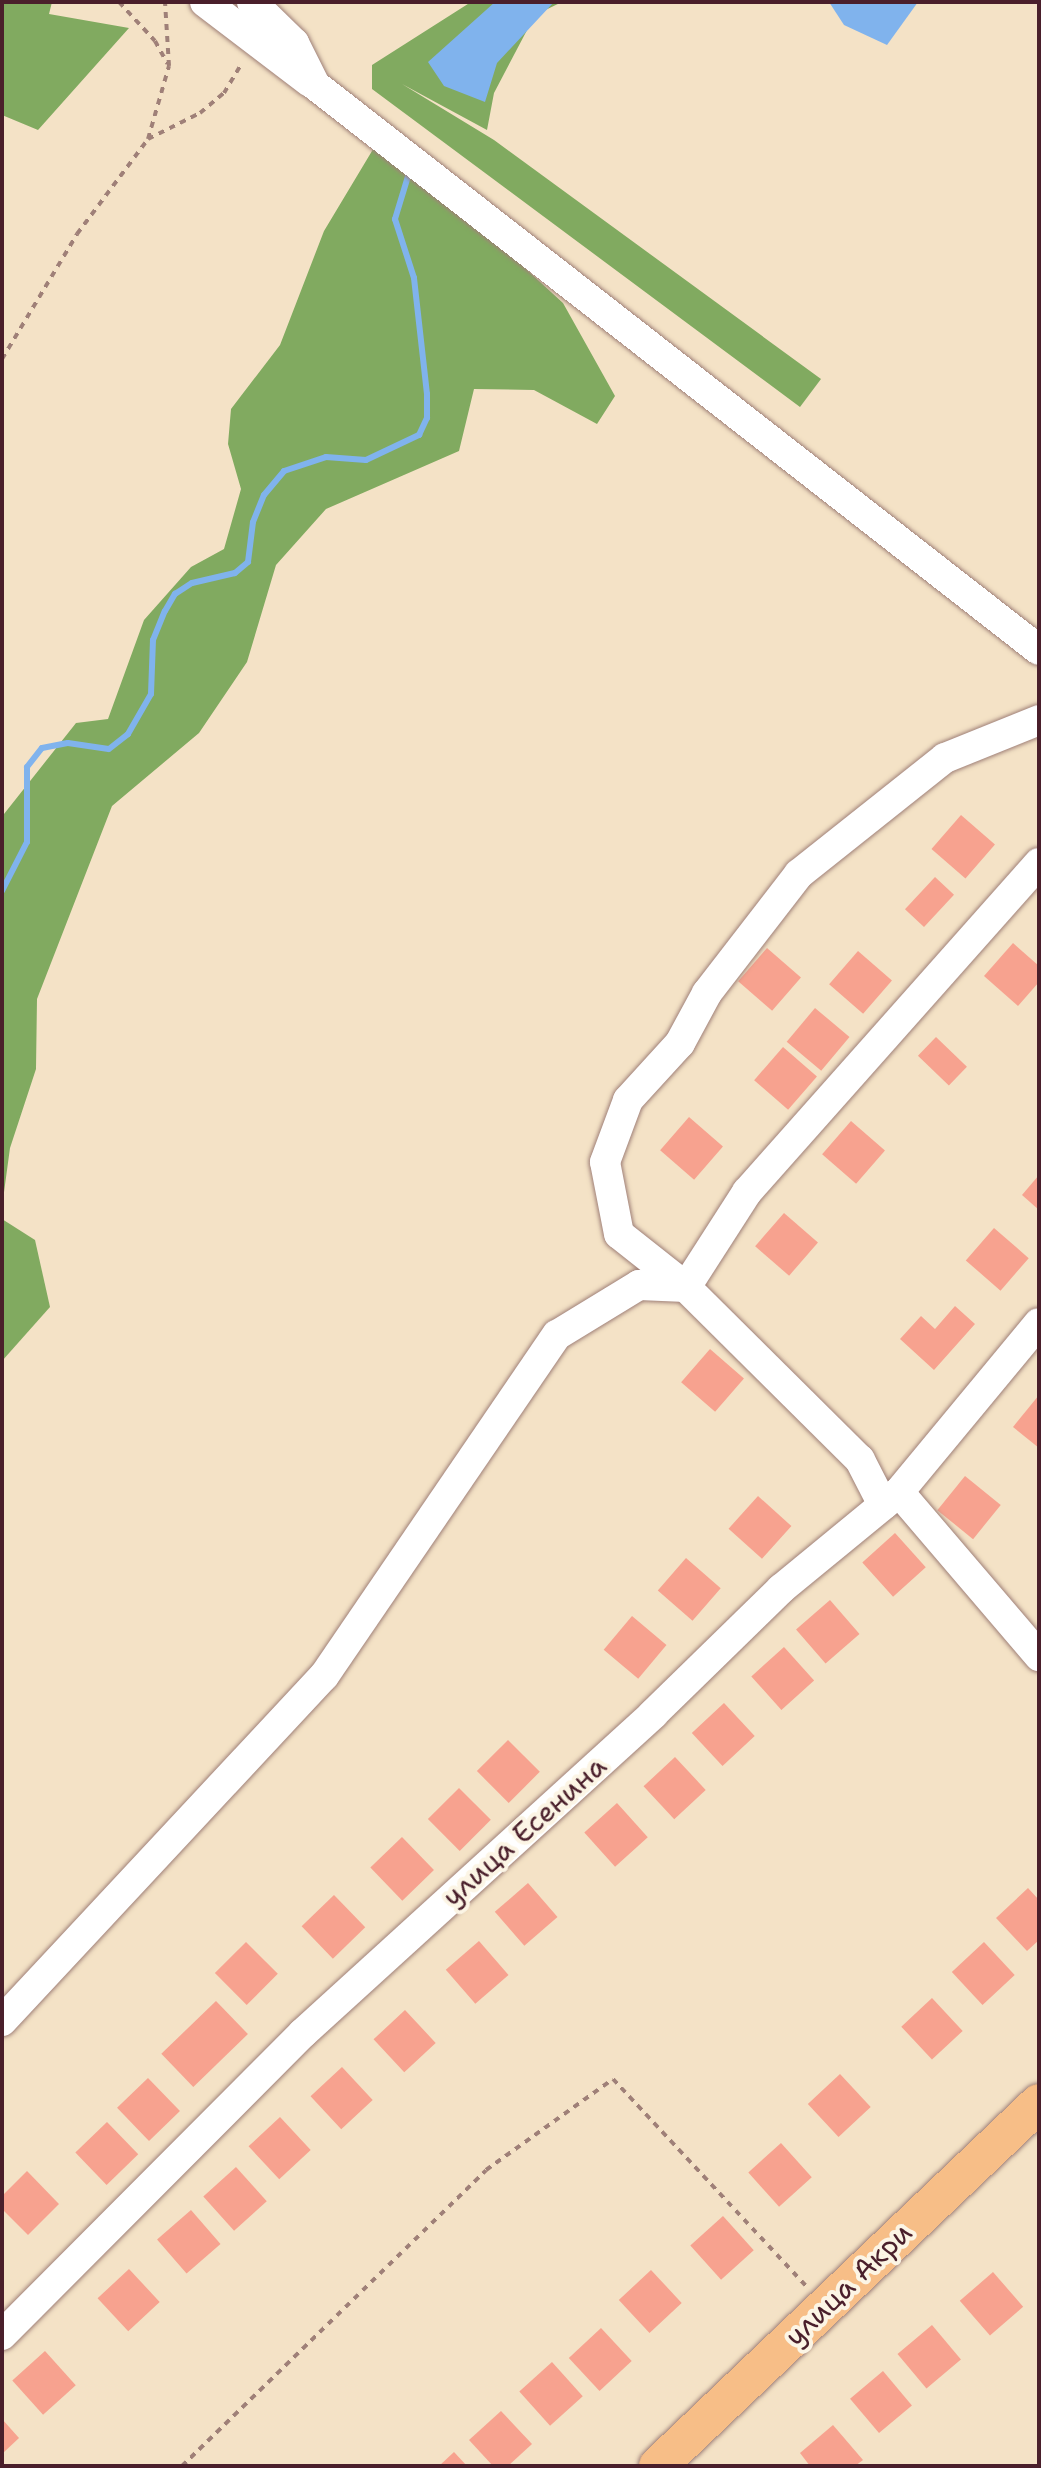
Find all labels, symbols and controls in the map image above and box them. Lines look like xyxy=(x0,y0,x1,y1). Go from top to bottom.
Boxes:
street label: улица Есенина xyxy=(435,1749,613,1913)
street label: улица Акри xyxy=(778,2215,918,2353)

